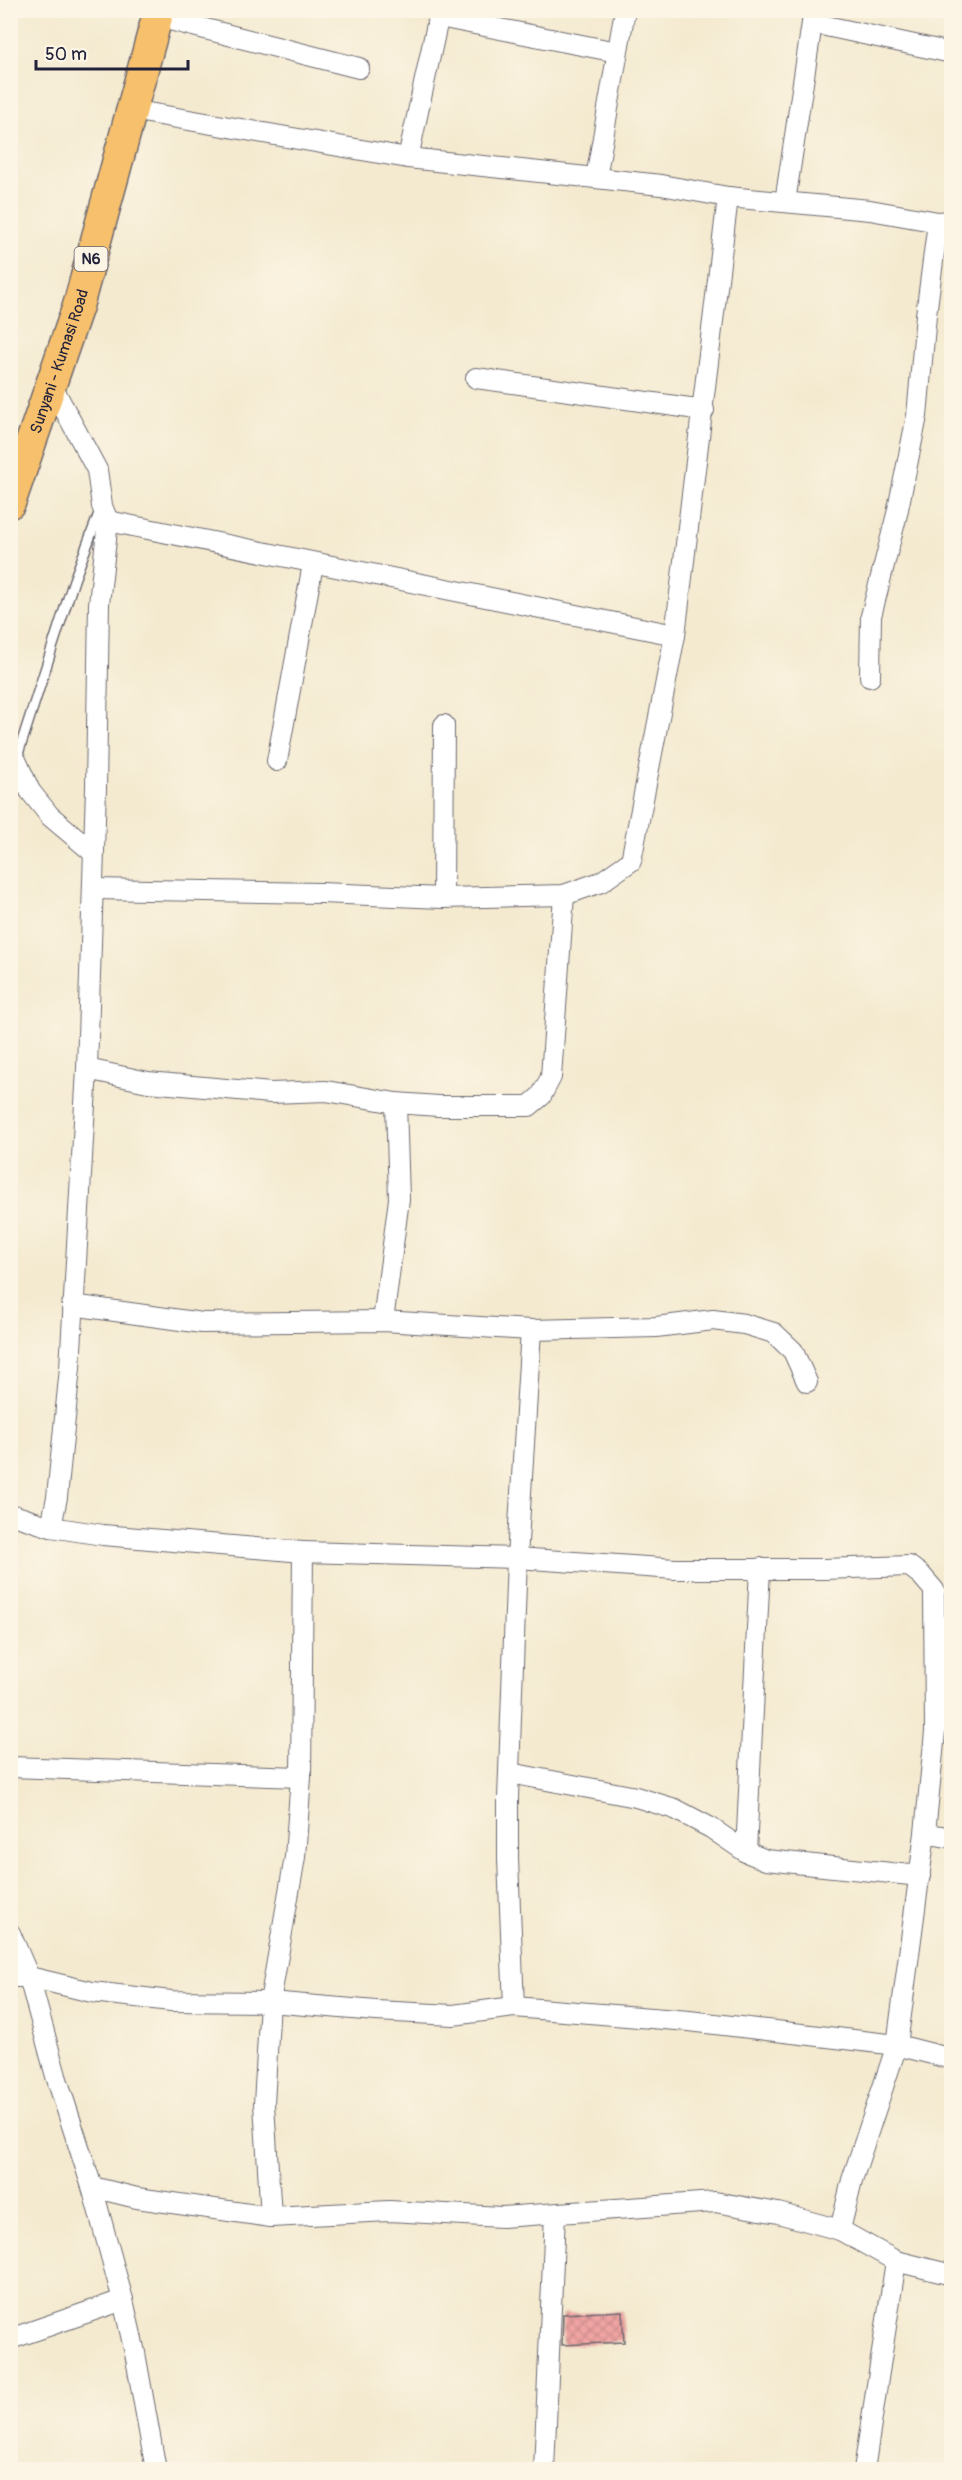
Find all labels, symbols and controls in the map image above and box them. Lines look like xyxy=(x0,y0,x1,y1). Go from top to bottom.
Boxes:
scale bar xyxy=(36,33,188,71)
text: 50 m xyxy=(45,43,87,66)
road number: N6 xyxy=(74,247,107,271)
street label: Sunyani - Kumasi Road xyxy=(26,287,93,436)

